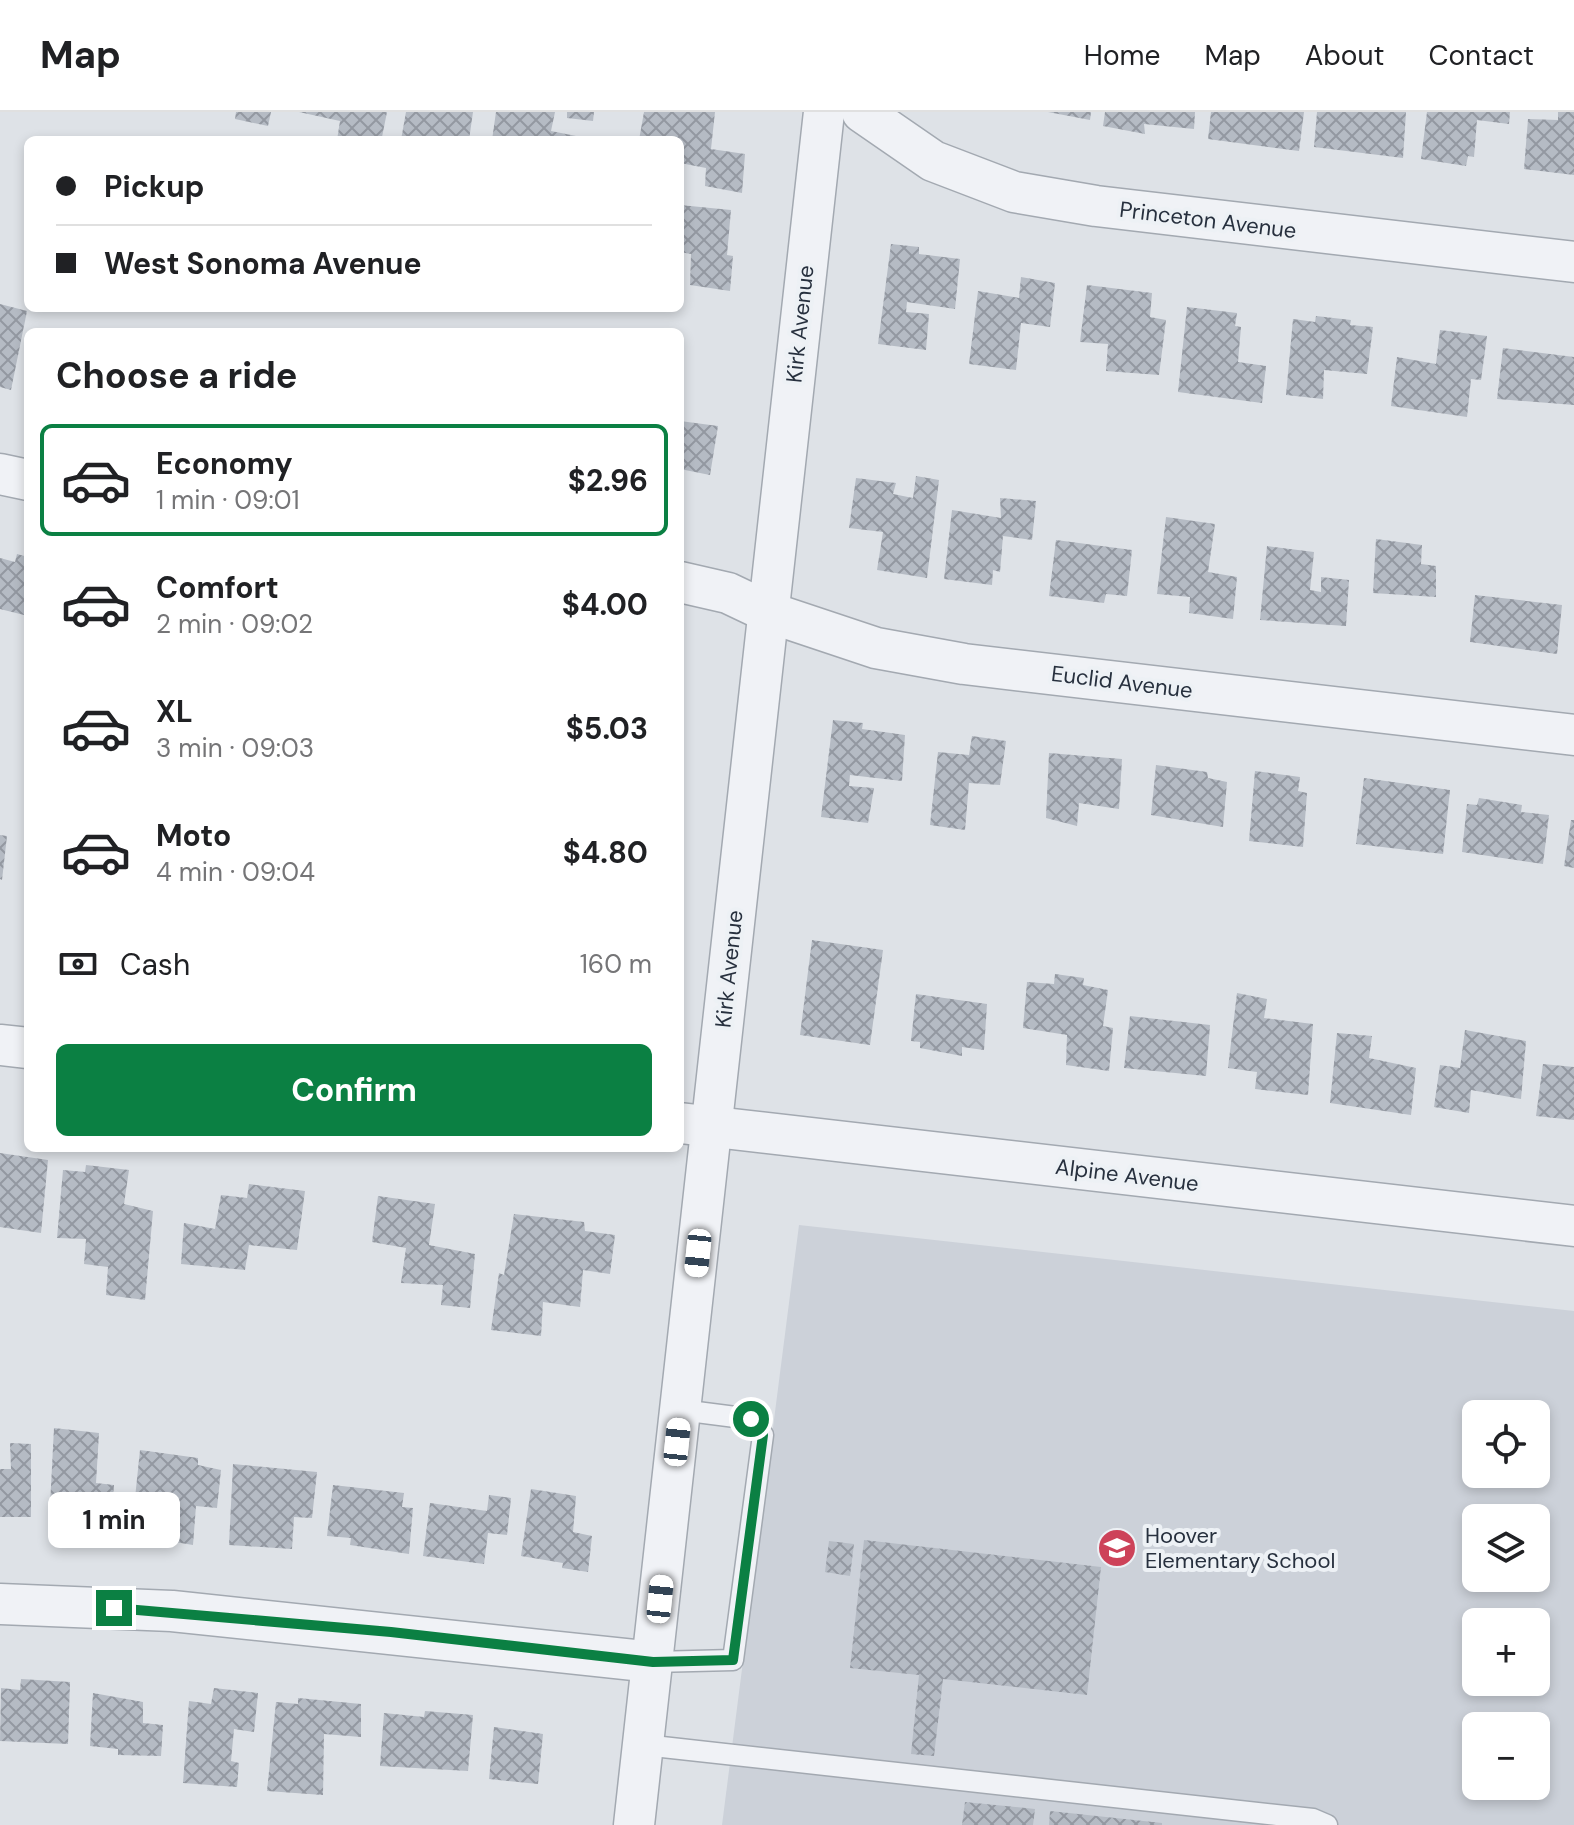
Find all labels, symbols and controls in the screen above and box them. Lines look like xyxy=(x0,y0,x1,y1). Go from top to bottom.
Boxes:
text: Map xyxy=(40,30,121,80)
text: Home xyxy=(1084,37,1160,74)
text: Map xyxy=(1204,37,1261,74)
text: About xyxy=(1305,37,1384,74)
text: Contact xyxy=(1428,37,1534,74)
text: Pickup xyxy=(104,167,204,206)
street label: Princeton Avenue xyxy=(1118,195,1298,245)
text: West Sonoma Avenue xyxy=(104,244,422,283)
street label: Kirk Avenue xyxy=(779,264,821,384)
text: Choose a ride xyxy=(56,352,297,399)
icon: car xyxy=(60,444,132,516)
text: Economy xyxy=(156,444,293,483)
text: $2.96 xyxy=(568,461,648,500)
text: 1 min · 09:01 xyxy=(156,483,300,517)
icon: car xyxy=(60,568,132,640)
text: Comfort xyxy=(156,568,279,607)
text: $4.00 xyxy=(562,585,648,624)
text: 2 min · 09:02 xyxy=(156,607,313,641)
street label: Euclid Avenue xyxy=(1050,659,1194,705)
icon: car xyxy=(60,692,132,764)
text: XL xyxy=(156,692,193,731)
text: $5.03 xyxy=(566,709,648,748)
text: 3 min · 09:03 xyxy=(156,731,314,765)
icon: car xyxy=(60,816,132,888)
text: Moto xyxy=(156,816,231,855)
text: $4.80 xyxy=(563,833,648,872)
text: 4 min · 09:04 xyxy=(156,855,315,889)
street label: Kirk Avenue xyxy=(708,909,750,1029)
icon: cash xyxy=(56,942,100,986)
text: Cash xyxy=(120,945,190,984)
text: 160 m xyxy=(580,947,652,981)
button: Confirm xyxy=(56,1044,652,1136)
street label: Alpine Avenue xyxy=(1054,1152,1200,1198)
car xyxy=(684,1228,712,1278)
map controls xyxy=(1462,1400,1550,1800)
button: locate xyxy=(1462,1400,1550,1488)
route start xyxy=(733,1401,769,1437)
car xyxy=(663,1417,691,1467)
callout: 1 min xyxy=(48,1492,180,1548)
text: 1 min xyxy=(82,1503,146,1537)
button: layers xyxy=(1462,1504,1550,1592)
place label: Hoover Elementary School xyxy=(1145,1521,1335,1575)
school or university icon: Hoover Elementary School xyxy=(1096,1527,1138,1569)
car xyxy=(646,1574,674,1624)
route end xyxy=(96,1590,132,1626)
button: + xyxy=(1462,1608,1550,1696)
button: − xyxy=(1462,1712,1550,1800)

